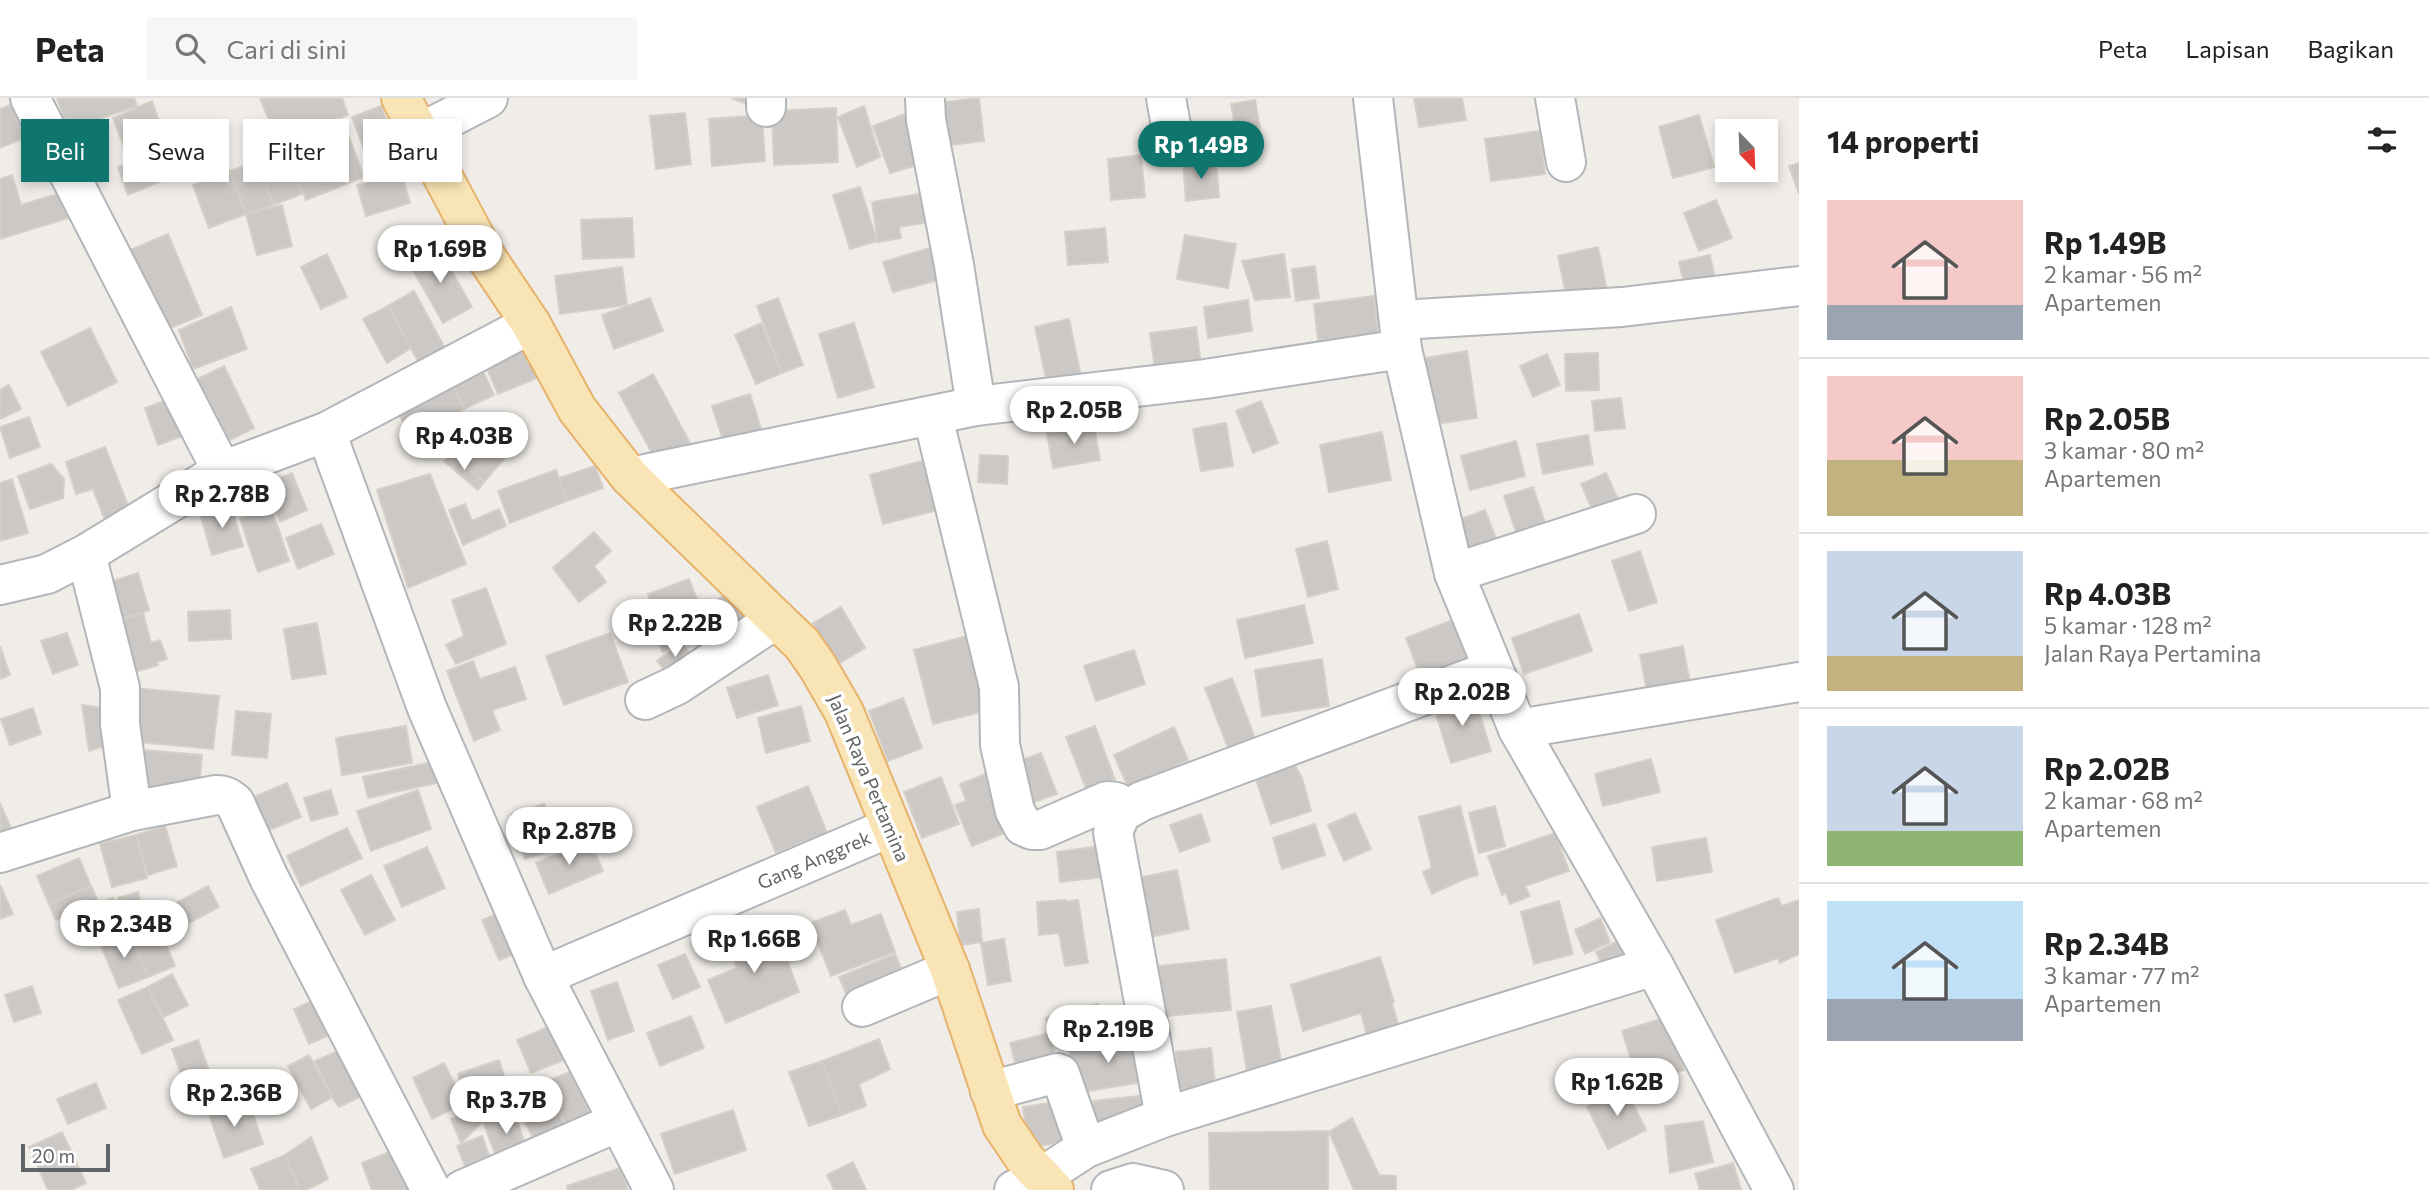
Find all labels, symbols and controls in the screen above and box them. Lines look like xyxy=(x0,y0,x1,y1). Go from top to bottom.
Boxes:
search box xyxy=(147,17,637,80)
text: Peta xyxy=(35,28,105,69)
icon: search xyxy=(171,29,209,67)
text: Cari di sini xyxy=(227,33,347,64)
text: Peta xyxy=(2098,34,2148,63)
text: Lapisan xyxy=(2186,34,2269,63)
text: Bagikan xyxy=(2307,34,2394,63)
chip: Beli xyxy=(21,119,109,182)
chip: Sewa xyxy=(123,119,229,182)
chip: Filter xyxy=(243,119,349,182)
chip: Baru xyxy=(363,119,462,182)
north arrow xyxy=(1715,119,1778,182)
map controls xyxy=(1715,119,1778,182)
icon: filters xyxy=(2363,121,2401,159)
pin: Rp 1.49B xyxy=(1129,122,1273,181)
text: 14 properti xyxy=(1827,122,1979,159)
text: Rp 1.49B xyxy=(1154,130,1248,158)
text: Rp 1.49B xyxy=(2044,223,2166,260)
pin: Rp 1.69B xyxy=(368,226,512,285)
icon: home xyxy=(1883,228,1967,312)
text: Rp 1.69B xyxy=(393,234,487,262)
text: 2 kamar · 56 m² xyxy=(2044,260,2202,288)
text: Apartemen xyxy=(2044,288,2161,316)
pin: Rp 2.05B xyxy=(1002,386,1146,446)
text: Rp 2.05B xyxy=(1026,395,1122,423)
text: Rp 2.05B xyxy=(2044,399,2170,436)
icon: home xyxy=(1883,404,1967,488)
pin: Rp 4.03B xyxy=(392,412,536,472)
text: Rp 4.03B xyxy=(415,421,513,449)
text: 3 kamar · 80 m² xyxy=(2044,436,2204,464)
text: Apartemen xyxy=(2044,464,2161,492)
pin: Rp 2.78B xyxy=(150,470,294,530)
text: Rp 2.78B xyxy=(175,479,269,507)
text: Rp 4.03B xyxy=(2044,574,2171,611)
icon: home xyxy=(1883,579,1967,663)
pin: Rp 2.22B xyxy=(603,600,747,659)
text: Rp 2.22B xyxy=(628,608,722,636)
text: 5 kamar · 128 m² xyxy=(2044,611,2212,639)
text: Jalan Raya Pertamina xyxy=(2044,639,2261,667)
pin: Rp 2.02B xyxy=(1390,668,1534,728)
text: Rp 2.02B xyxy=(1414,677,1510,705)
street label: Jalan Raya Pertamina xyxy=(824,691,915,865)
text: Rp 2.02B xyxy=(2044,749,2170,786)
icon: home xyxy=(1883,754,1967,838)
text: 2 kamar · 68 m² xyxy=(2044,786,2203,814)
pin: Rp 2.87B xyxy=(497,808,641,867)
text: Apartemen xyxy=(2044,814,2161,842)
text: Rp 2.87B xyxy=(522,816,616,844)
street label: Gang Anggrek xyxy=(754,825,874,894)
pin: Rp 2.34B xyxy=(52,900,196,960)
text: Rp 2.34B xyxy=(76,909,172,937)
pin: Rp 1.66B xyxy=(682,916,826,975)
text: Rp 1.66B xyxy=(707,924,801,952)
text: Rp 2.34B xyxy=(2044,924,2169,961)
icon: home xyxy=(1883,929,1967,1013)
text: 3 kamar · 77 m² xyxy=(2044,961,2200,989)
text: Apartemen xyxy=(2044,989,2161,1017)
pin: Rp 2.19B xyxy=(1036,1006,1180,1065)
text: Rp 2.19B xyxy=(1062,1014,1154,1042)
pin: Rp 1.62B xyxy=(1545,1058,1689,1118)
text: Rp 1.62B xyxy=(1571,1067,1663,1095)
pin: Rp 2.36B xyxy=(162,1070,306,1129)
pin: Rp 3.7B xyxy=(441,1076,571,1136)
text: Rp 2.36B xyxy=(186,1078,282,1106)
text: Rp 3.7B xyxy=(466,1085,546,1113)
scale bar xyxy=(21,1141,110,1173)
text: 20 m xyxy=(32,1144,75,1167)

